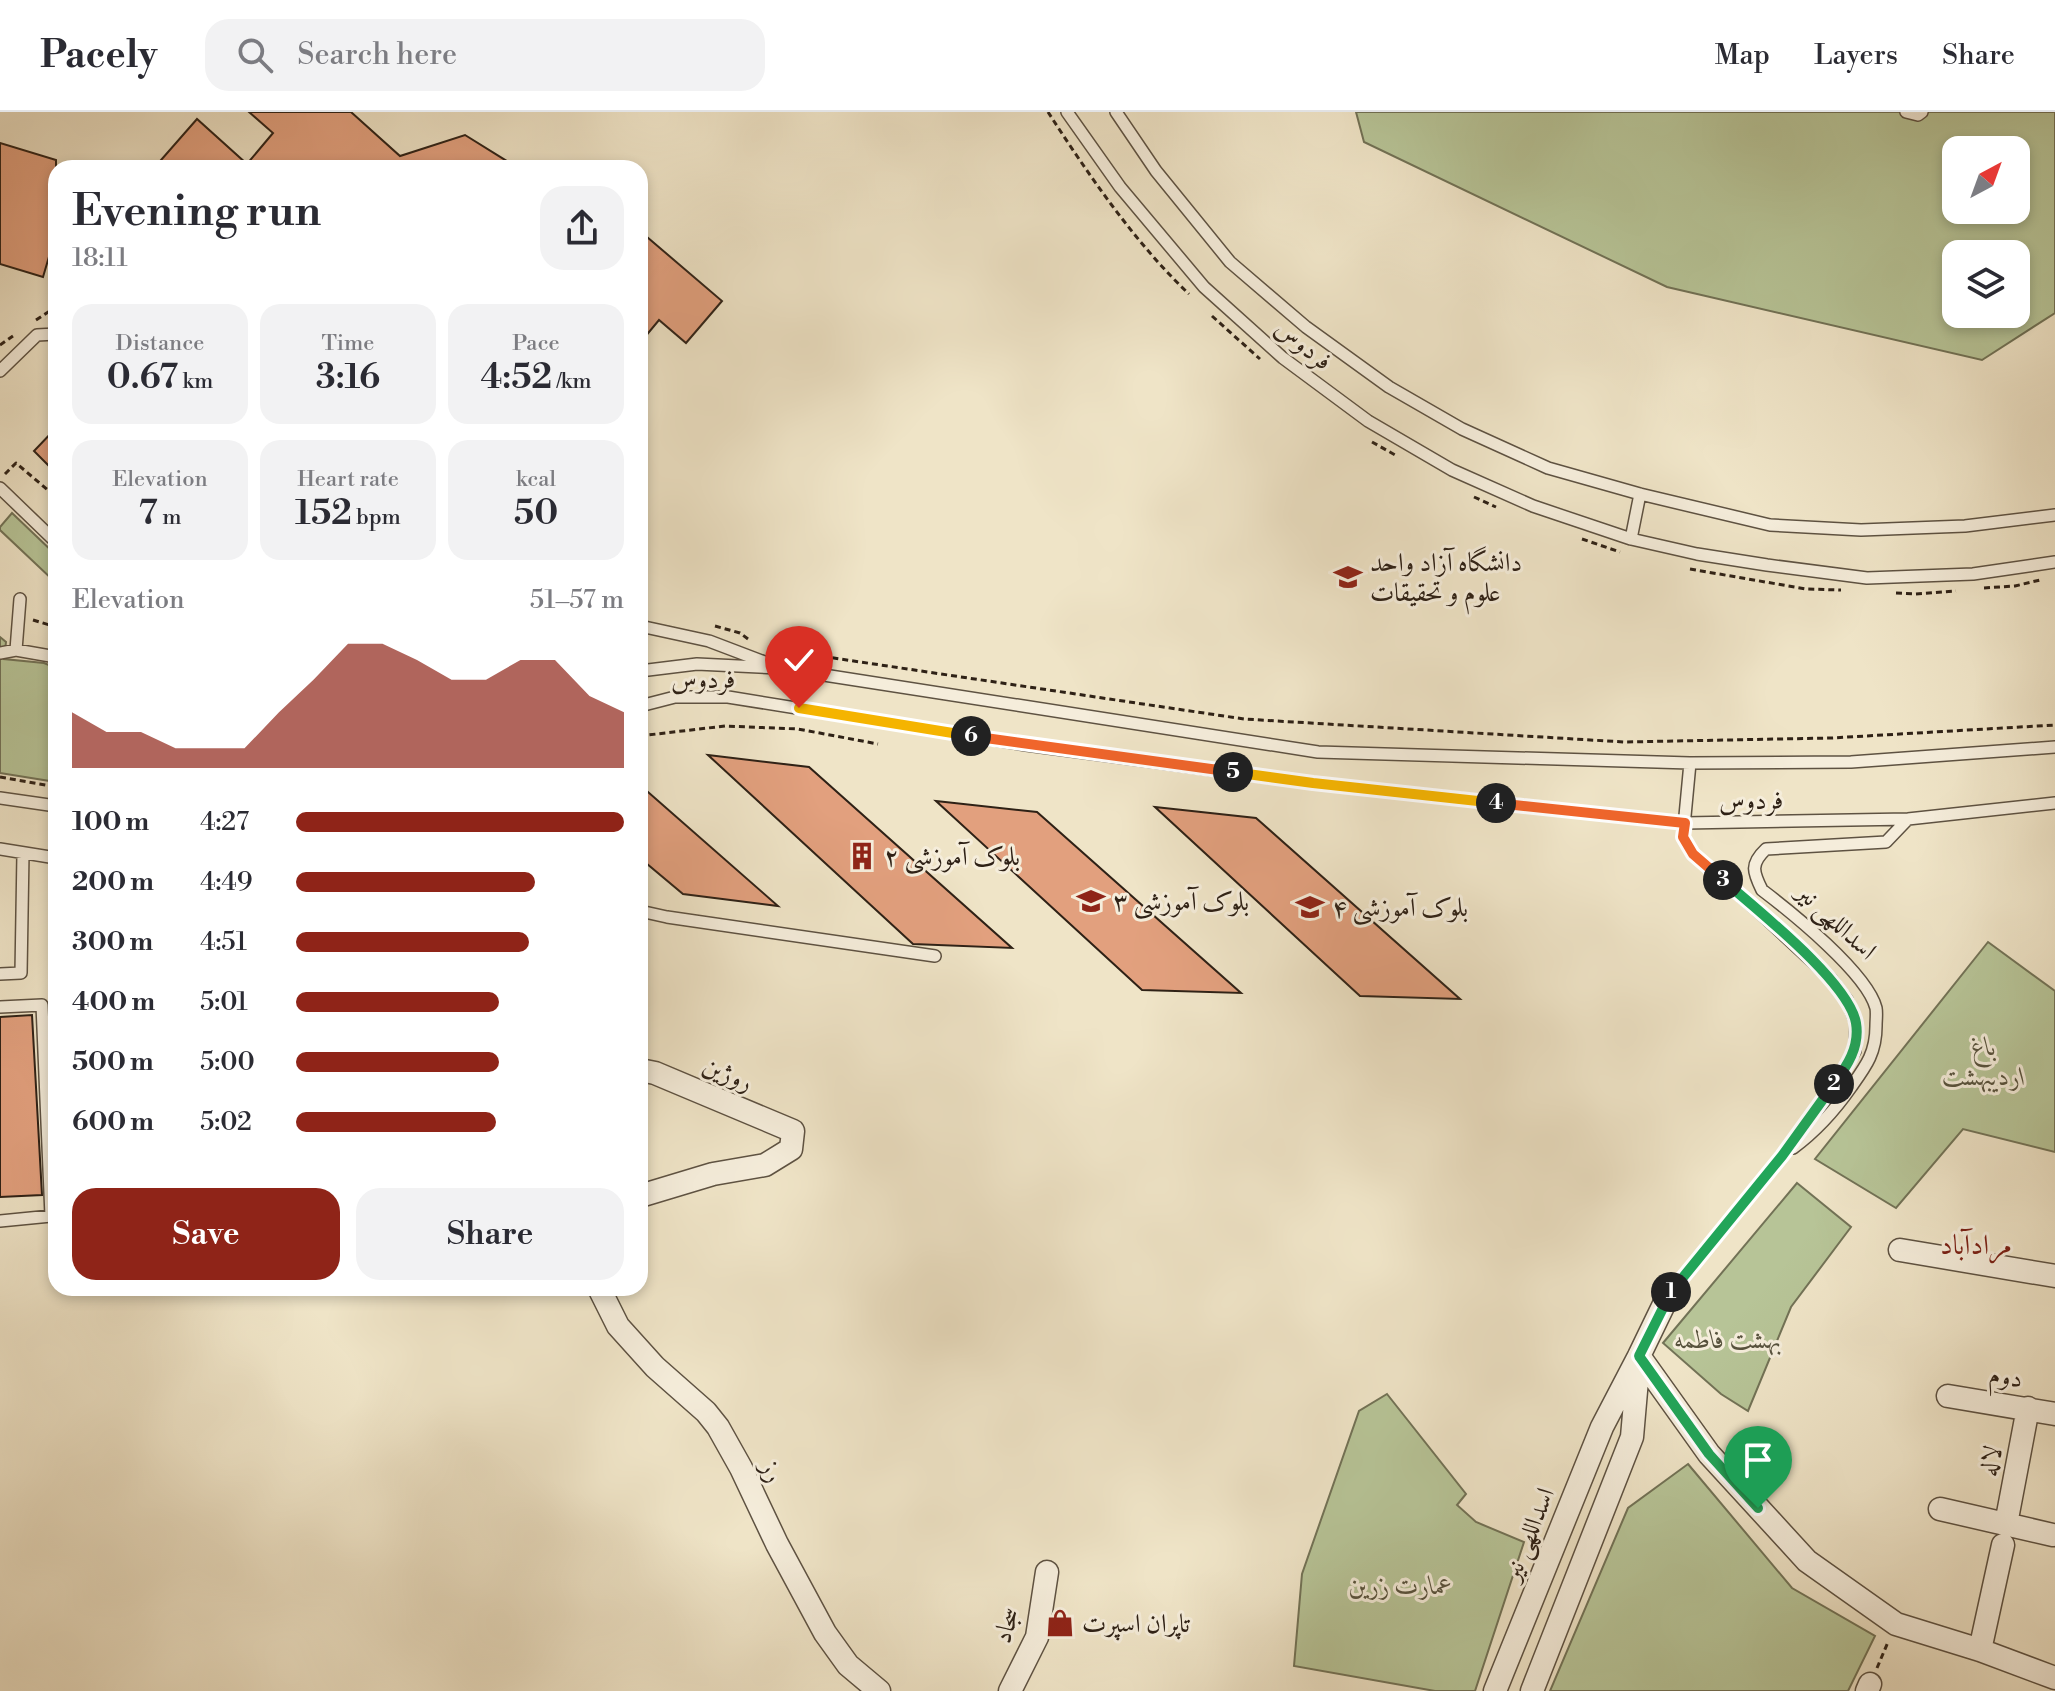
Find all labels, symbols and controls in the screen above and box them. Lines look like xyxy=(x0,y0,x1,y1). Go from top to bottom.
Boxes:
search box xyxy=(205,19,765,91)
text: Pacely xyxy=(40,32,157,79)
icon: search xyxy=(233,33,277,77)
text: Search here xyxy=(297,36,457,74)
text: Map xyxy=(1715,38,1770,73)
text: Layers xyxy=(1814,38,1898,73)
text: Share xyxy=(1942,38,2015,73)
north arrow xyxy=(1942,136,2030,224)
map controls xyxy=(1942,136,2030,328)
text: Evening run xyxy=(72,184,321,239)
button: share xyxy=(540,186,624,270)
button: layers xyxy=(1942,240,2030,328)
text: 18:11 xyxy=(72,242,128,274)
street label: فردوس xyxy=(1268,312,1338,378)
text: Distance xyxy=(116,330,204,357)
text: Time xyxy=(322,330,374,357)
text: Pace xyxy=(512,330,560,357)
text: 0.67 xyxy=(107,357,178,399)
text: 3:16 xyxy=(316,357,380,399)
text: 4:52 xyxy=(480,357,552,399)
text: km xyxy=(178,368,213,395)
text: /km xyxy=(552,368,592,395)
text: Elevation xyxy=(112,466,208,493)
text: Heart rate xyxy=(297,466,399,493)
text: kcal xyxy=(516,466,556,493)
text: 7 xyxy=(139,493,158,535)
text: 152 xyxy=(295,493,352,535)
text: 50 xyxy=(514,493,558,535)
text: m xyxy=(158,504,181,531)
text: bpm xyxy=(352,504,401,531)
place label: دانشگاه آزاد واحد علوم و تحقیقات xyxy=(1370,546,1522,615)
school or university icon: دانشگاه آزاد واحد علوم و تحقیقات xyxy=(1333,562,1363,592)
text: Elevation xyxy=(72,584,185,616)
text: 51–57 m xyxy=(530,584,624,616)
pin xyxy=(765,626,833,708)
icon: check xyxy=(777,638,821,682)
street label: فردوس xyxy=(671,663,736,697)
pin: 6 xyxy=(951,716,991,756)
text: 6 xyxy=(964,722,978,749)
pin: 5 xyxy=(1213,752,1253,792)
text: 5 xyxy=(1226,758,1240,785)
pin: 4 xyxy=(1476,783,1516,823)
street label: فردوس xyxy=(1719,784,1784,818)
text: 4 xyxy=(1489,789,1503,816)
text: 100 m xyxy=(72,806,149,838)
text: 4:27 xyxy=(200,806,249,838)
building icon: بلوک آموزشی ۲ xyxy=(847,841,877,871)
place label: بلوک آموزشی ۲ xyxy=(884,841,1020,875)
pin: 3 xyxy=(1703,860,1743,900)
text: 200 m xyxy=(72,866,154,898)
text: 4:49 xyxy=(200,866,253,898)
text: 3 xyxy=(1716,866,1730,893)
street label: اسداللهی نیر xyxy=(1787,875,1883,968)
school or university icon: بلوک آموزشی ۳ xyxy=(1076,886,1106,916)
place label: بلوک آموزشی ۳ xyxy=(1113,886,1249,920)
school or university icon: بلوک آموزشی ۴ xyxy=(1295,892,1325,922)
place label: بلوک آموزشی ۴ xyxy=(1332,892,1468,926)
text: 300 m xyxy=(72,926,153,958)
text: 4:51 xyxy=(200,926,247,958)
text: 400 m xyxy=(72,986,155,1018)
text: 5:01 xyxy=(200,986,248,1018)
park label: باغ اردیبهشت xyxy=(1942,1031,2026,1093)
text: 500 m xyxy=(72,1046,154,1078)
text: 5:00 xyxy=(200,1046,255,1078)
street label: روژین xyxy=(698,1049,758,1099)
pin: 2 xyxy=(1814,1064,1854,1104)
text: 2 xyxy=(1827,1070,1841,1097)
text: 600 m xyxy=(72,1106,154,1138)
text: 5:02 xyxy=(200,1106,252,1138)
button: Save xyxy=(72,1188,340,1280)
button: Share xyxy=(356,1188,624,1280)
district label: مرادآباد xyxy=(1940,1228,2012,1264)
pin: 1 xyxy=(1651,1272,1691,1312)
text: 1 xyxy=(1666,1278,1676,1305)
park label: بهشت فاطمه xyxy=(1674,1324,1782,1356)
street label: دوم xyxy=(1986,1359,2025,1401)
pin xyxy=(1724,1426,1792,1508)
icon: arrive xyxy=(1736,1438,1780,1482)
street label: لاله xyxy=(1972,1443,2010,1479)
street label: رز xyxy=(752,1453,791,1488)
street label: اسداللهی نیر xyxy=(1495,1483,1563,1589)
park label: عمارت زرین xyxy=(1348,1570,1454,1602)
street label: سجاد xyxy=(986,1603,1027,1647)
shop icon: تاپران اسپرت xyxy=(1045,1608,1075,1638)
place label: تاپران اسپرت xyxy=(1082,1608,1191,1641)

